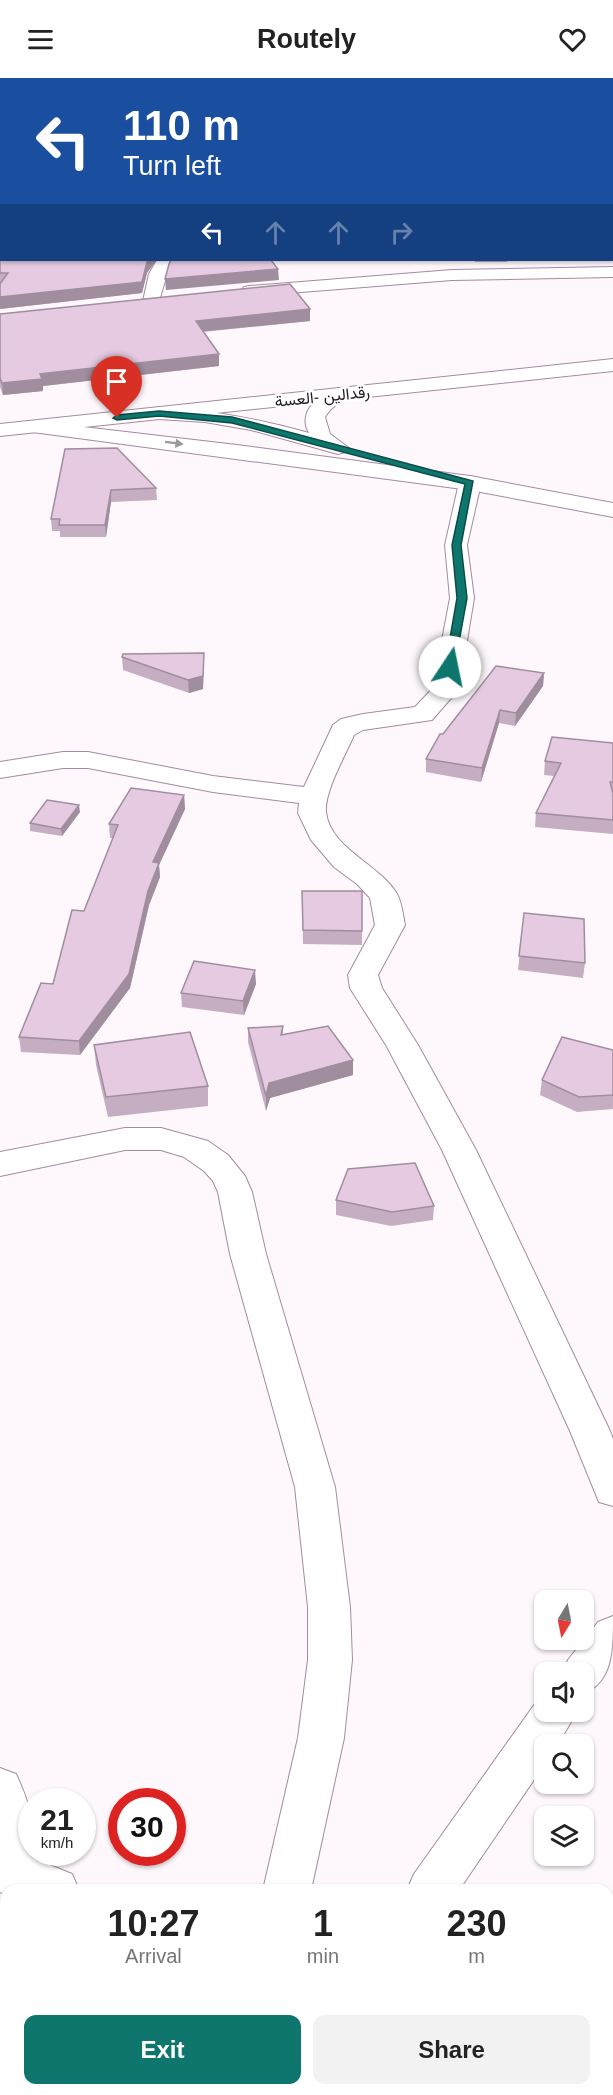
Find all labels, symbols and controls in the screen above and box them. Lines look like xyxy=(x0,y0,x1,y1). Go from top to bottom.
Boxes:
icon: menu xyxy=(24,23,57,56)
icon: heart xyxy=(556,23,589,56)
text: Routely xyxy=(257,24,356,54)
icon: left xyxy=(24,102,102,180)
text: 110 m xyxy=(123,102,240,149)
text: Turn left xyxy=(123,151,221,181)
icon: left xyxy=(196,216,229,249)
icon: ahead xyxy=(259,216,292,249)
icon: ahead xyxy=(322,216,355,249)
icon: right xyxy=(385,216,418,249)
pin xyxy=(91,356,142,418)
icon: arrive xyxy=(100,365,133,398)
street label: رقدالين -العسة xyxy=(274,383,371,412)
one-way arrow xyxy=(164,438,183,448)
position arrow xyxy=(418,635,482,699)
north arrow xyxy=(534,1590,594,1650)
map controls xyxy=(534,1590,594,1866)
button: sound xyxy=(534,1662,594,1722)
button: search xyxy=(534,1734,594,1794)
speed limit sign: 30 xyxy=(108,1788,186,1866)
text: 21 xyxy=(40,1803,74,1836)
button: layers xyxy=(534,1806,594,1866)
text: km/h xyxy=(41,1834,73,1851)
text: 10:27 xyxy=(107,1903,199,1944)
text: 1 xyxy=(313,1903,333,1944)
text: 230 xyxy=(446,1903,507,1944)
text: Arrival xyxy=(125,1945,182,1967)
text: min xyxy=(307,1945,339,1967)
text: m xyxy=(468,1945,485,1967)
button: Exit xyxy=(24,2015,301,2084)
button: Share xyxy=(313,2015,590,2084)

